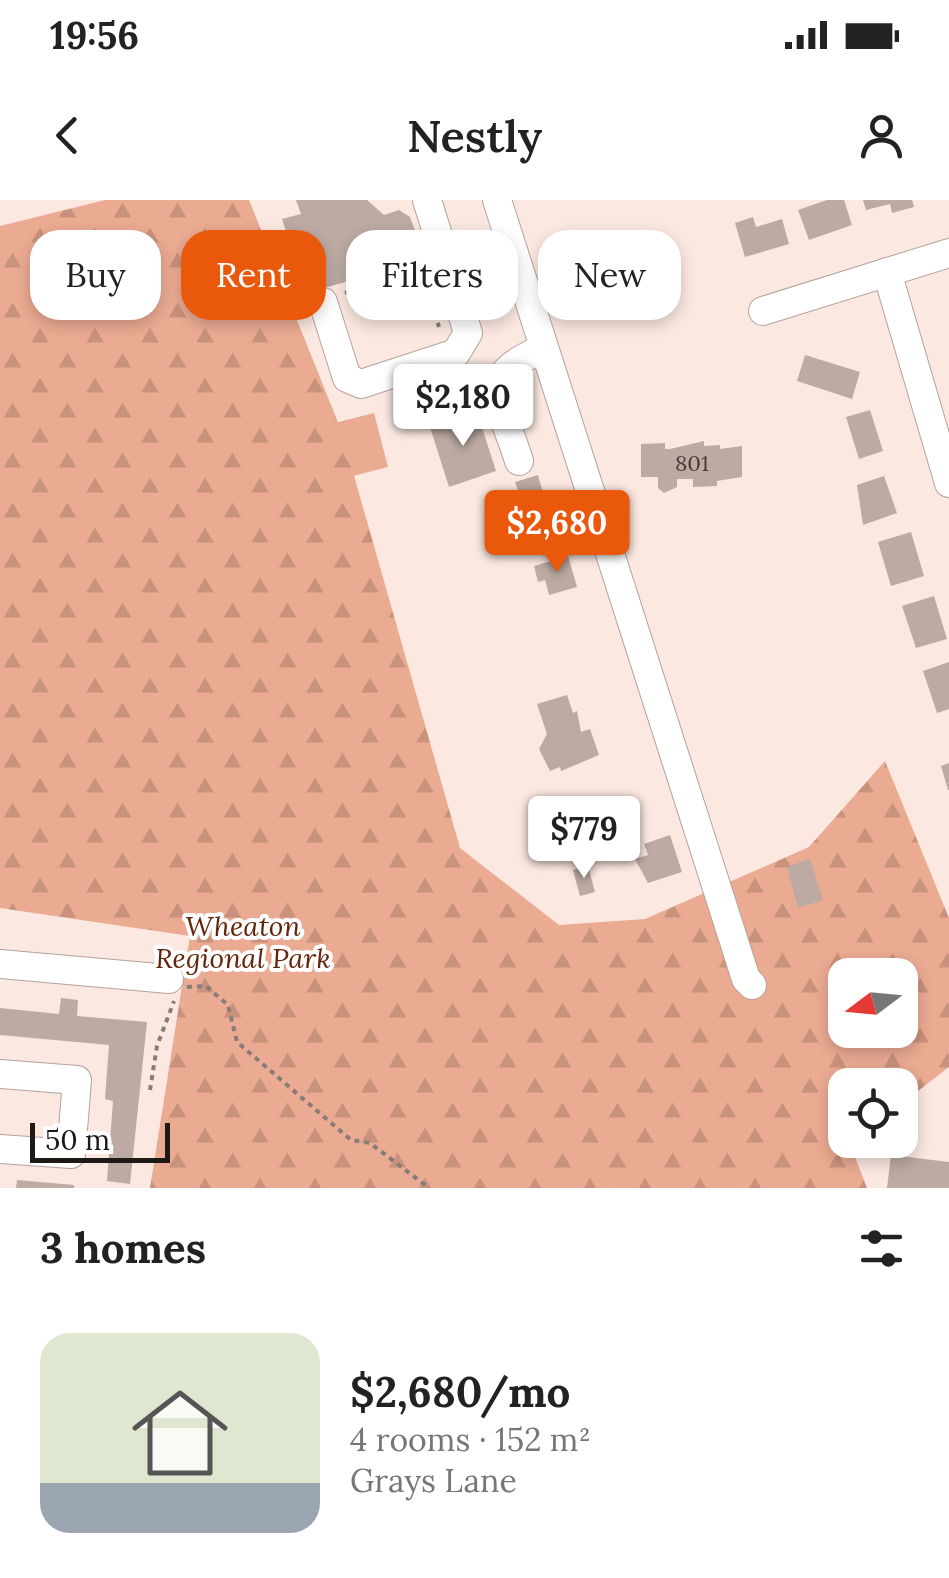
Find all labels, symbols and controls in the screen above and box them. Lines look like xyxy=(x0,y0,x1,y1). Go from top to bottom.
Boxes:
text: 19:56 xyxy=(50,11,139,59)
text: Nestly xyxy=(407,107,542,164)
icon: back xyxy=(40,108,95,163)
icon: person xyxy=(854,108,909,163)
chip: Buy xyxy=(30,230,161,320)
chip: Rent xyxy=(181,230,326,320)
chip: Filters xyxy=(346,230,518,320)
chip: New xyxy=(538,230,681,320)
pin: $2,180 xyxy=(382,364,544,449)
text: $2,180 xyxy=(415,376,511,417)
house number: 801 xyxy=(675,449,709,477)
pin: $2,680 xyxy=(476,490,638,575)
text: $2,680 xyxy=(507,502,607,543)
pin: $779 xyxy=(525,796,643,881)
text: $779 xyxy=(550,808,618,849)
park label: Wheaton Regional Park xyxy=(155,908,331,976)
north arrow xyxy=(828,958,918,1048)
map controls xyxy=(828,958,918,1158)
button: locate xyxy=(828,1068,918,1158)
scale bar xyxy=(30,1118,170,1163)
text: 50 m xyxy=(45,1122,110,1158)
text: 3 homes xyxy=(40,1221,206,1275)
icon: filters xyxy=(854,1221,909,1276)
text: $2,680/mo xyxy=(350,1365,570,1419)
icon: home xyxy=(120,1373,240,1493)
text: 4 rooms · 152 m² xyxy=(350,1419,591,1460)
text: Grays Lane xyxy=(350,1460,517,1501)

